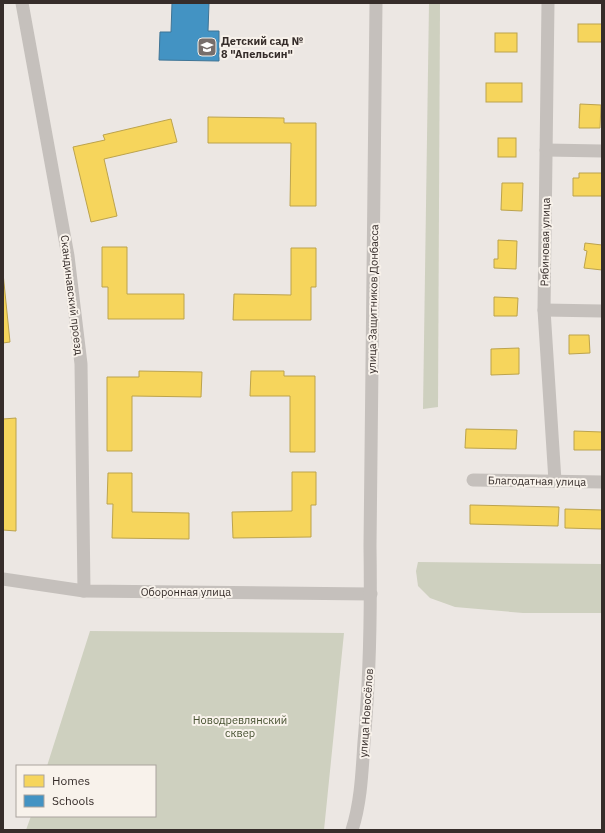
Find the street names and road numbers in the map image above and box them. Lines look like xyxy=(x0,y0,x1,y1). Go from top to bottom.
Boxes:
street label: Рябиновая улица xyxy=(537,197,553,286)
street label: улица Защитников Донбасса xyxy=(365,224,381,374)
street label: Скандинавский проезд xyxy=(58,234,86,356)
street label: Благодатная улица xyxy=(488,473,586,489)
street label: Оборонная улица xyxy=(141,585,231,599)
street label: улица Новосёлов xyxy=(356,668,376,758)

